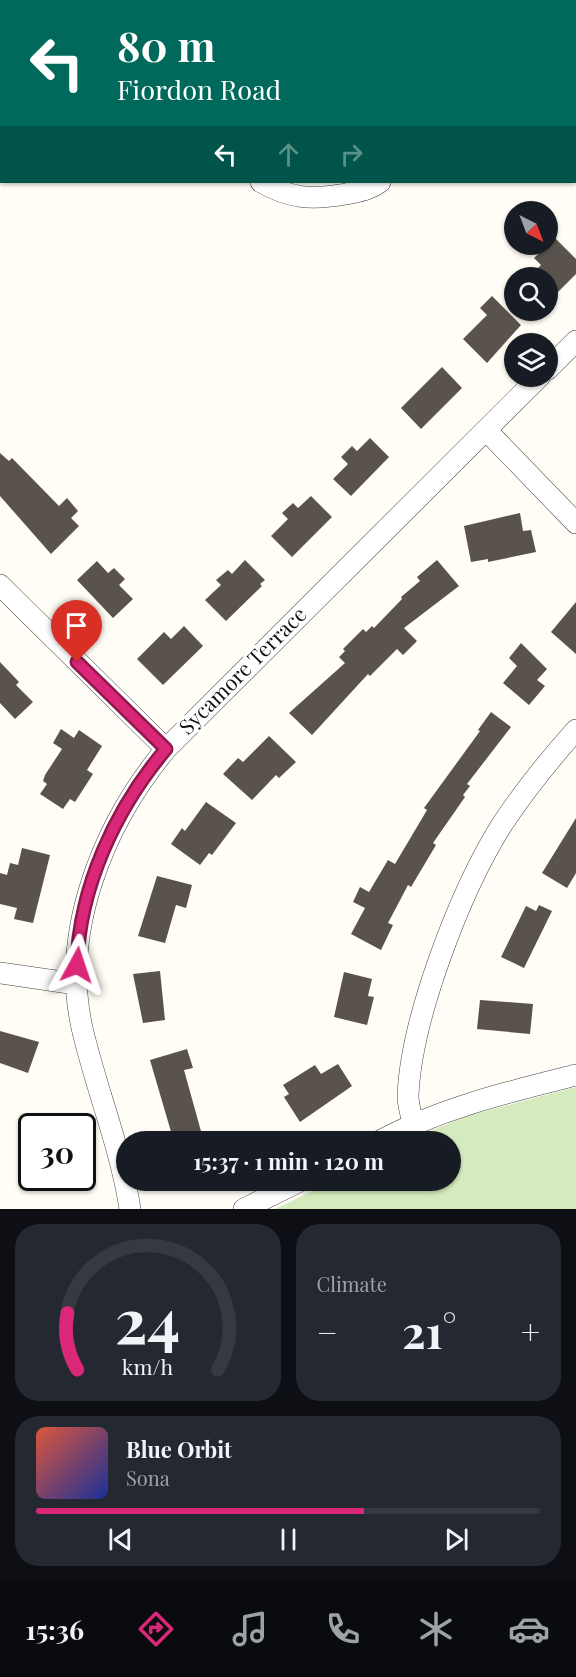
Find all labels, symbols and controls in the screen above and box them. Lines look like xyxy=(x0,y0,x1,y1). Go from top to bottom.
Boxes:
text: 80 m xyxy=(117,17,215,73)
icon: left xyxy=(18,24,96,102)
text: Fiordon Road xyxy=(117,71,281,107)
icon: left xyxy=(209,138,242,171)
icon: ahead xyxy=(272,138,305,171)
icon: right xyxy=(335,138,368,171)
north arrow xyxy=(504,201,558,255)
map controls xyxy=(504,201,558,387)
button: search xyxy=(504,267,558,321)
button: layers xyxy=(504,333,558,387)
pin xyxy=(51,600,102,662)
street label: Sycamore Terrace xyxy=(172,600,311,739)
icon: arrive xyxy=(60,609,93,642)
position arrow xyxy=(45,933,109,997)
speed limit sign: 30 xyxy=(18,1113,96,1191)
text: 15:37 · 1 min · 120 m xyxy=(193,1146,384,1176)
text: Climate xyxy=(317,1270,387,1297)
text: 24 xyxy=(115,1276,181,1360)
text: 21° xyxy=(402,1300,457,1360)
text: − xyxy=(317,1309,338,1353)
text: + xyxy=(521,1309,540,1353)
text: km/h xyxy=(122,1352,174,1380)
text: Blue Orbit xyxy=(126,1434,232,1464)
text: Sona xyxy=(126,1464,170,1491)
icon: previous xyxy=(104,1523,137,1556)
icon: pause xyxy=(272,1523,305,1556)
icon: next xyxy=(440,1523,473,1556)
icon: directions xyxy=(135,1608,177,1650)
icon: music xyxy=(229,1608,271,1650)
icon: phone xyxy=(322,1608,364,1650)
icon: climate xyxy=(415,1608,457,1650)
icon: car xyxy=(508,1608,550,1650)
text: 15:36 xyxy=(26,1611,84,1647)

